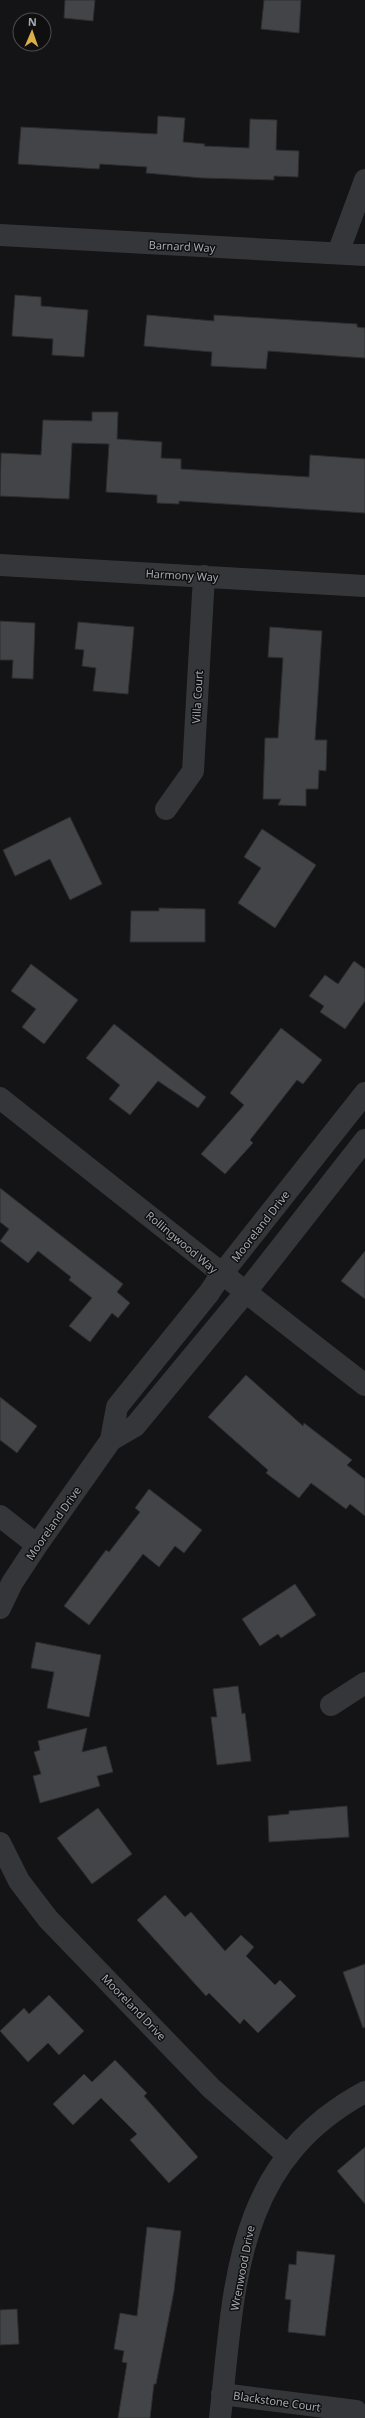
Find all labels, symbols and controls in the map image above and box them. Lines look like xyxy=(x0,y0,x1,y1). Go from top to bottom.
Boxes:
north arrow xyxy=(12,12,52,52)
text: N xyxy=(28,14,37,29)
street label: Barnard Way xyxy=(148,237,216,255)
street label: Harmony Way xyxy=(145,566,219,584)
street label: Villa Court xyxy=(188,670,206,724)
street label: Mooreland Drive xyxy=(227,1187,293,1265)
street label: Rollingwood Way xyxy=(143,1208,221,1277)
street label: Mooreland Drive xyxy=(22,1483,84,1563)
street label: Mooreland Drive xyxy=(99,1971,169,2043)
street label: Wrenwood Drive xyxy=(226,2224,258,2312)
street label: Blackstone Court xyxy=(232,2387,322,2415)

